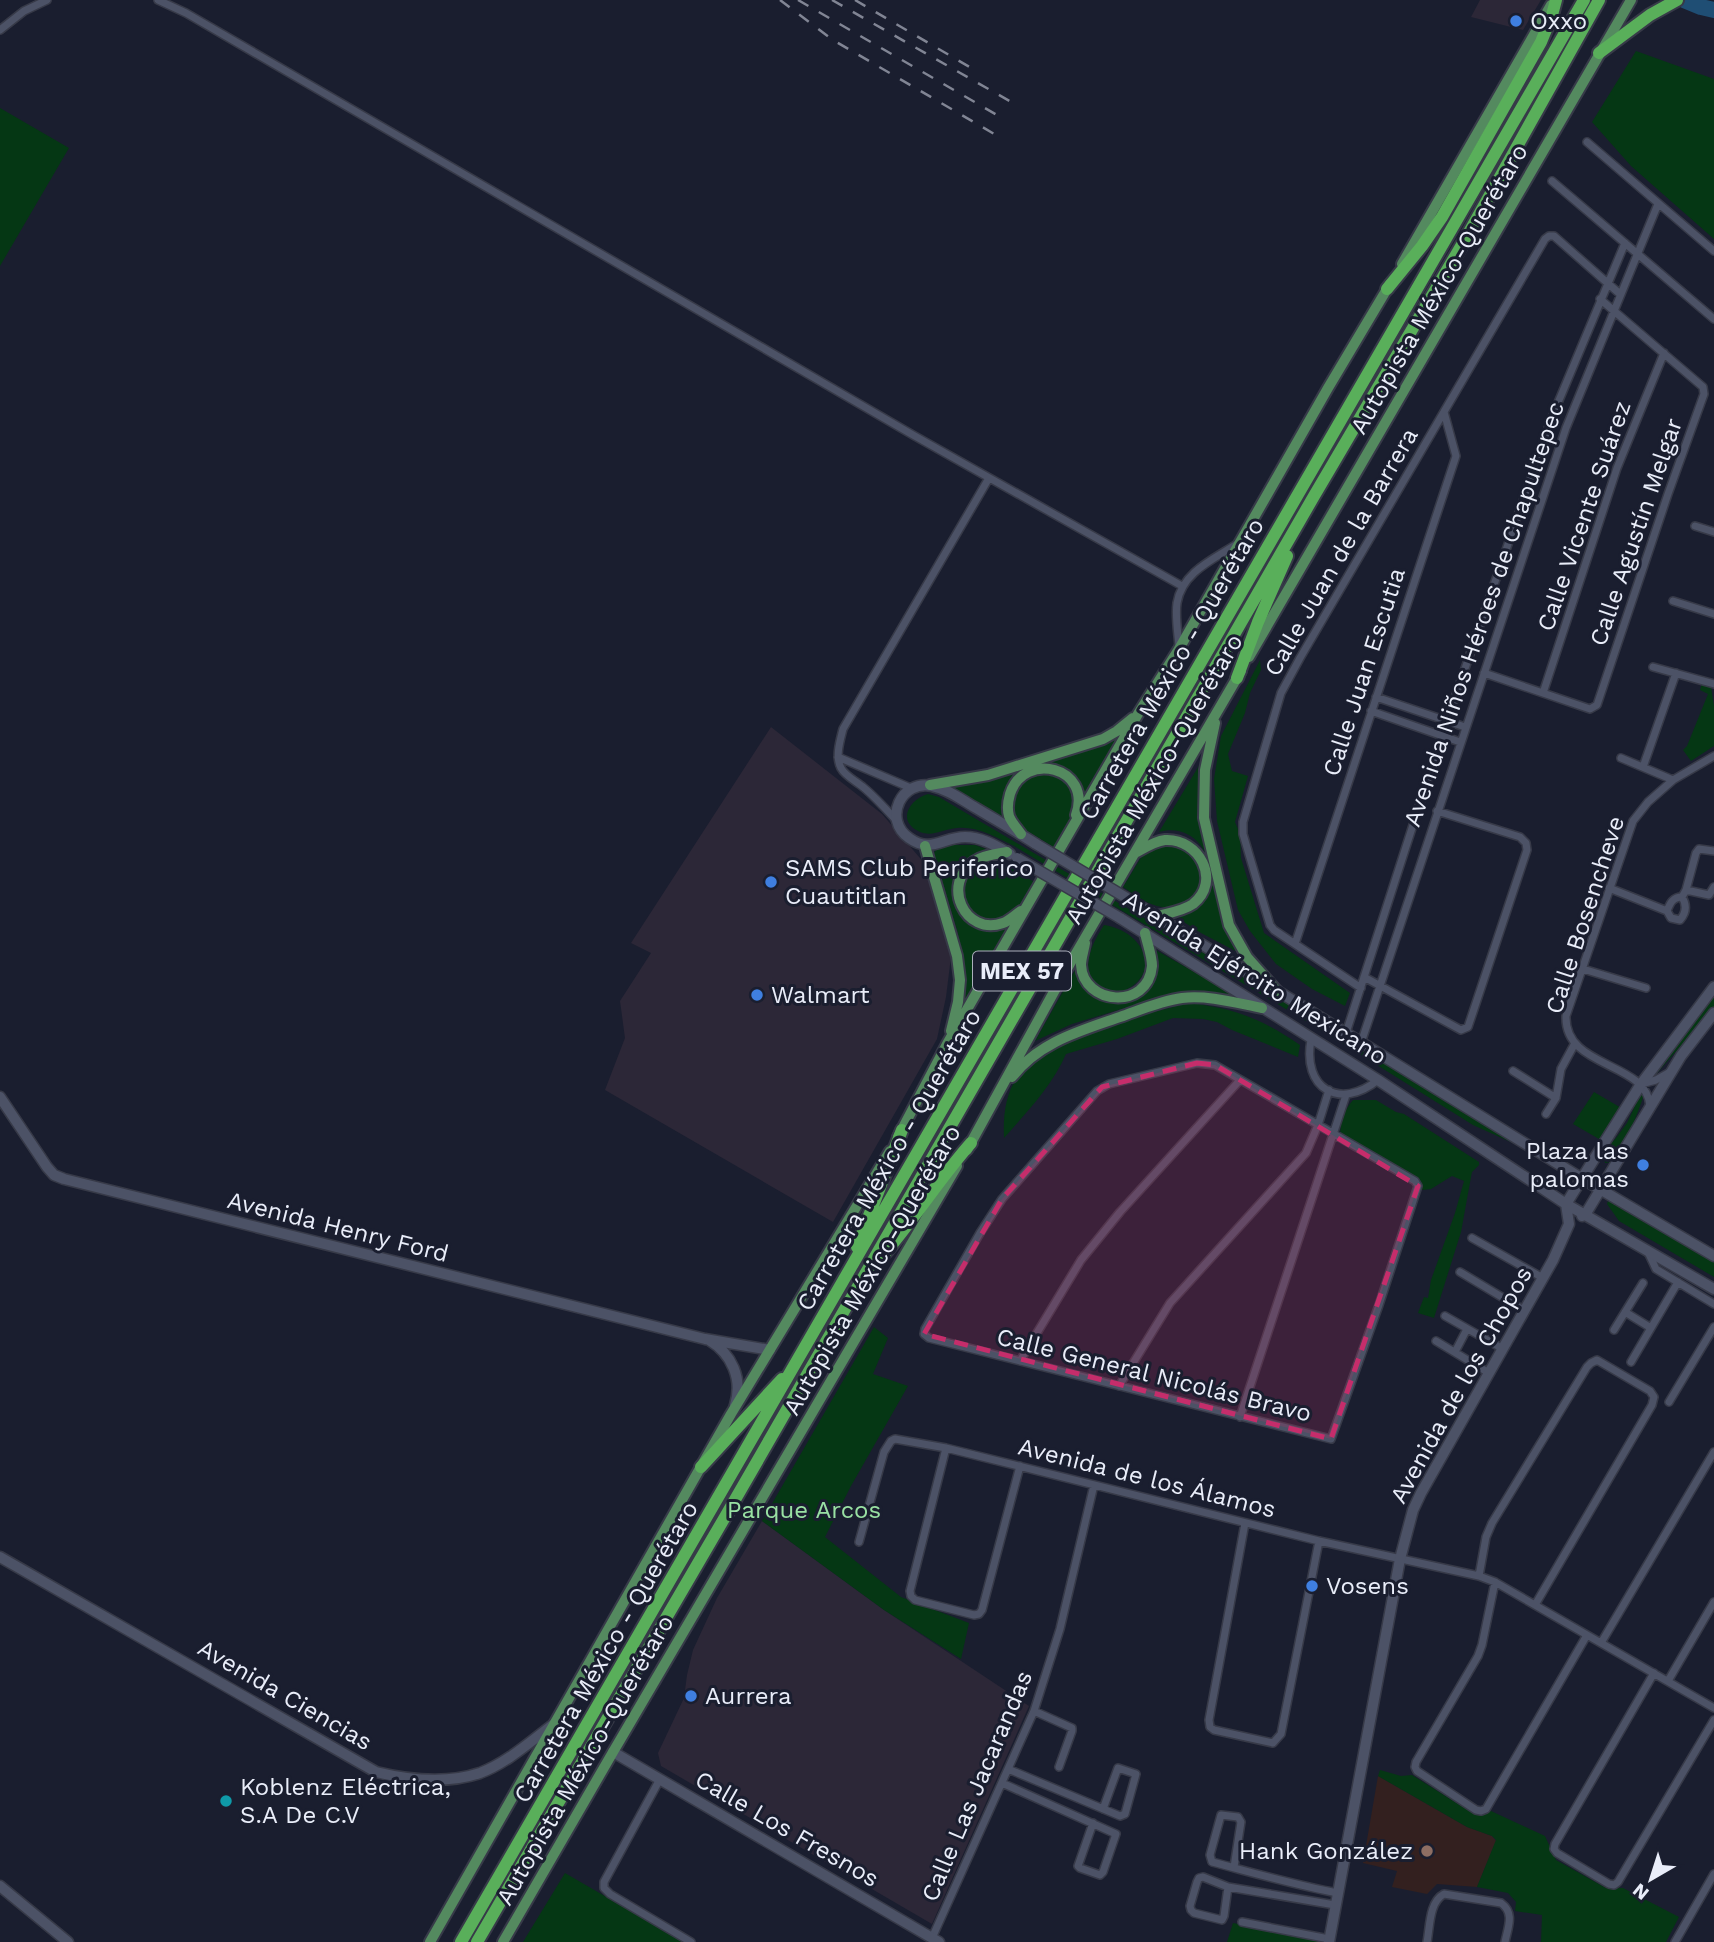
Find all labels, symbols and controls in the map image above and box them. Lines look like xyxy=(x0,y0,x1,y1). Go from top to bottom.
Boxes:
place label: Oxxo xyxy=(1530,7,1587,35)
marker: Oxxo xyxy=(1508,13,1524,29)
street label: Autopista México-Querétaro xyxy=(1344,139,1534,439)
street label: Calle Vicente Suárez xyxy=(1531,397,1637,635)
street label: Avenida Niños Héroes de Chapultepec xyxy=(1398,398,1570,830)
street label: Calle Agustín Melgar xyxy=(1584,414,1688,650)
street label: Calle Juan de la Barrera xyxy=(1258,423,1424,681)
street label: Carretera México - Querétaro xyxy=(1074,513,1270,825)
street label: Calle Juan Escutia xyxy=(1317,564,1411,780)
street label: Autopista México-Querétaro xyxy=(1059,629,1249,929)
street label: Calle Bosencheve xyxy=(1540,813,1630,1017)
place label: SAMS Club Periferico Cuautitlan xyxy=(785,854,1033,910)
marker: SAMS Club Periferico Cuautitlan xyxy=(763,874,779,890)
street label: Avenida Ejército Mexicano xyxy=(1118,885,1392,1071)
road number: MEX 57 xyxy=(973,952,1071,990)
place label: Walmart xyxy=(771,981,870,1009)
marker: Walmart xyxy=(749,987,765,1003)
street label: Carretera México - Querétaro xyxy=(791,1004,987,1316)
street label: Autopista México-Querétaro xyxy=(777,1120,967,1420)
place label: Plaza las palomas xyxy=(1526,1137,1629,1193)
marker: Plaza las palomas xyxy=(1635,1157,1651,1173)
street label: Avenida Henry Ford xyxy=(225,1186,451,1268)
street label: Avenida de los Chopos xyxy=(1384,1262,1538,1508)
street label: Calle General Nicolás Bravo xyxy=(994,1322,1314,1428)
street label: Avenida de los Álamos xyxy=(1015,1432,1279,1524)
street label: Carretera México - Querétaro xyxy=(508,1496,704,1808)
park label: Parque Arcos xyxy=(727,1496,881,1524)
place label: Vosens xyxy=(1326,1572,1409,1600)
marker: Vosens xyxy=(1304,1578,1320,1594)
street label: Autopista México-Querétaro xyxy=(490,1610,680,1910)
street label: Avenida Ciencias xyxy=(193,1634,377,1756)
street label: Calle Las Jacarandas xyxy=(916,1666,1038,1906)
place label: Aurrera xyxy=(705,1682,792,1710)
marker: Aurrera xyxy=(683,1688,699,1704)
street label: Calle Los Fresnos xyxy=(690,1765,884,1893)
place label: Koblenz Eléctrica, S.A De C.V xyxy=(240,1773,451,1829)
marker: Koblenz Eléctrica, S.A De C.V xyxy=(218,1793,234,1809)
place label: Hank González xyxy=(1239,1837,1413,1865)
marker: Hank González xyxy=(1419,1843,1435,1859)
north arrow xyxy=(1616,1844,1686,1914)
text: N xyxy=(1628,1878,1653,1905)

